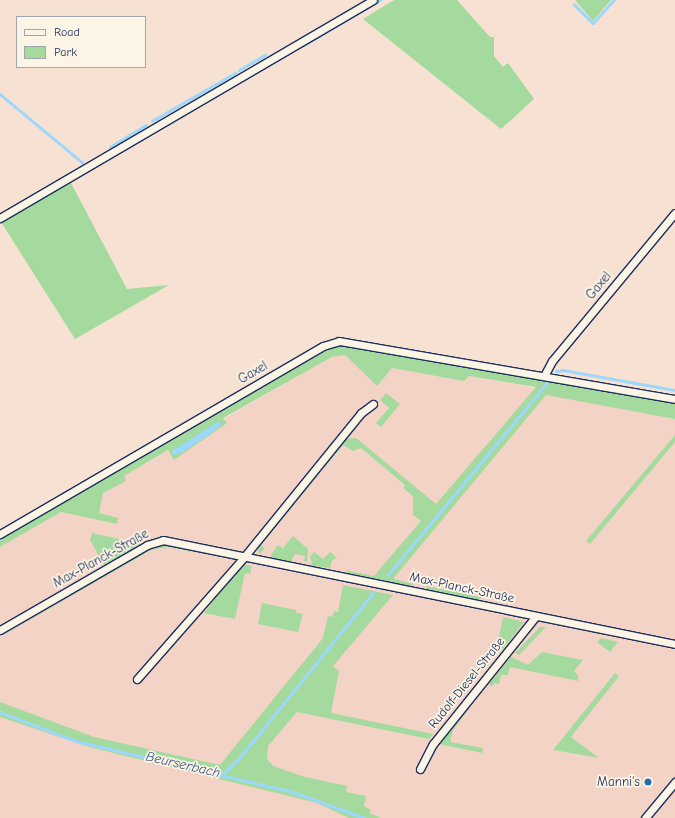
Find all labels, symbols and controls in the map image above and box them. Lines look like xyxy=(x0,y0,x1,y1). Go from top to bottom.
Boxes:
legend xyxy=(16,16,146,68)
text: Road xyxy=(54,25,80,39)
text: Park xyxy=(54,45,77,59)
street label: Gaxel xyxy=(583,269,615,303)
street label: Gaxel xyxy=(236,358,270,388)
street label: Max-Planck-Straße xyxy=(51,526,151,592)
street label: Max-Planck-Straße xyxy=(408,569,516,607)
street label: Rudolf-Diesel-Straße xyxy=(426,634,508,732)
water label: Beurserbach xyxy=(144,748,222,782)
place label: Manni's xyxy=(597,774,640,790)
marker: Manni's xyxy=(643,777,653,787)

